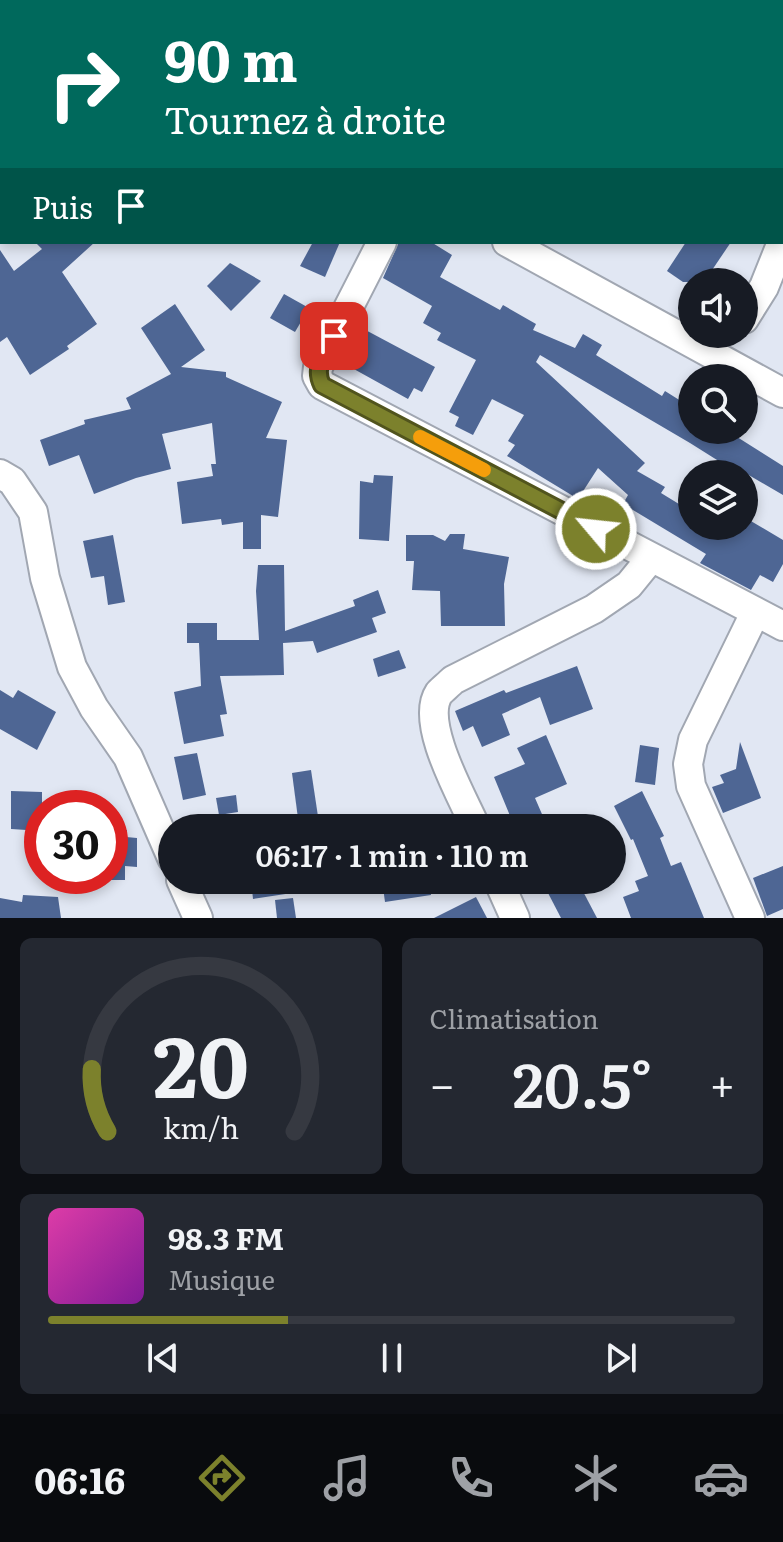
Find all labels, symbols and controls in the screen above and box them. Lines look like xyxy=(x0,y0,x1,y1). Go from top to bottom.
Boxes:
text: 90 m xyxy=(164,16,298,99)
icon: right xyxy=(32,32,136,136)
text: Tournez à droite xyxy=(164,92,446,145)
text: Puis xyxy=(32,184,93,228)
icon: arrive xyxy=(109,184,153,228)
map controls xyxy=(678,268,758,540)
button: sound xyxy=(678,268,758,348)
pin xyxy=(300,302,368,370)
icon: arrive xyxy=(312,314,356,358)
button: search xyxy=(678,364,758,444)
button: layers xyxy=(678,460,758,540)
position arrow xyxy=(554,487,638,571)
speed limit sign: 30 xyxy=(24,790,128,894)
text: 06:17 · 1 min · 110 m xyxy=(255,832,529,876)
text: Climatisation xyxy=(430,998,599,1037)
text: 20 xyxy=(153,1000,249,1124)
text: 20.5° xyxy=(512,1037,652,1126)
text: − xyxy=(430,1049,455,1115)
text: + xyxy=(709,1049,735,1115)
text: km/h xyxy=(163,1105,239,1148)
text: 98.3 FM xyxy=(168,1215,284,1259)
text: Musique xyxy=(168,1259,275,1298)
icon: previous xyxy=(141,1336,185,1380)
icon: pause xyxy=(370,1336,414,1380)
icon: next xyxy=(599,1336,643,1380)
icon: directions xyxy=(194,1450,250,1506)
icon: music xyxy=(319,1450,375,1506)
icon: phone xyxy=(443,1450,499,1506)
icon: climate xyxy=(568,1450,624,1506)
icon: car xyxy=(693,1450,749,1506)
text: 06:16 xyxy=(34,1452,125,1505)

